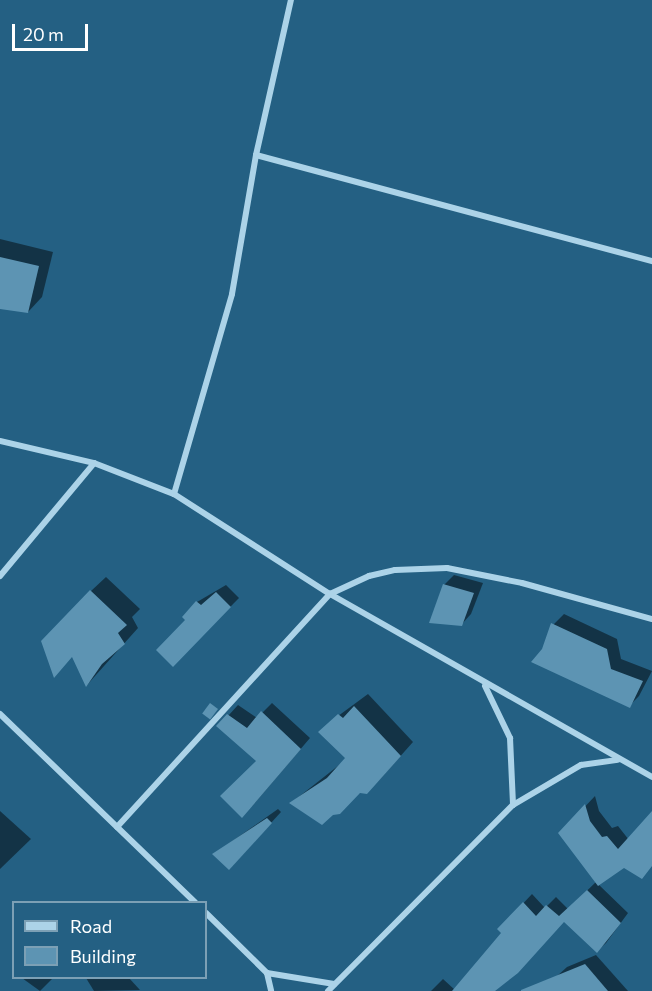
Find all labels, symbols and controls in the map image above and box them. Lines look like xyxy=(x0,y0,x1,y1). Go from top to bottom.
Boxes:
scale bar xyxy=(15,12,92,50)
text: 20 m xyxy=(23,23,64,45)
legend xyxy=(12,901,207,979)
text: Road xyxy=(70,915,112,937)
text: Building xyxy=(70,945,136,967)

